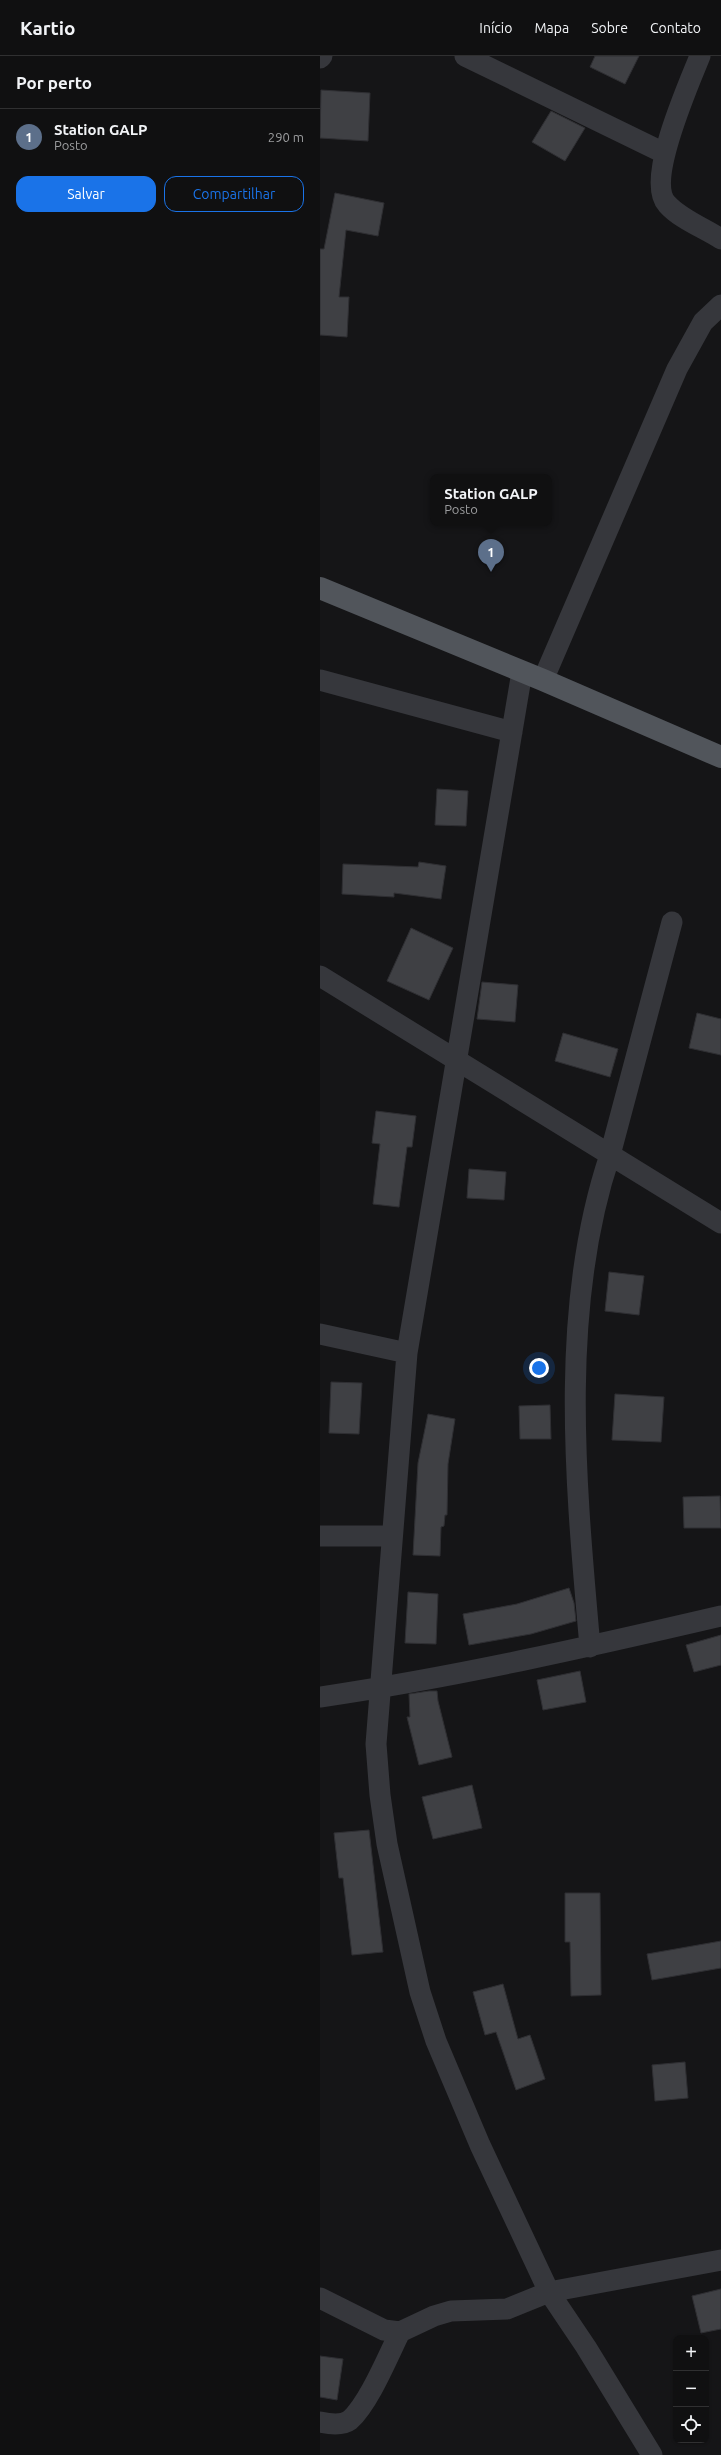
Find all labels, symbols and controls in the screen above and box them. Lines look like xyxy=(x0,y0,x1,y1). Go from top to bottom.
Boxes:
text: Kartio xyxy=(20,17,76,39)
text: Início xyxy=(479,20,512,36)
text: Mapa xyxy=(534,20,569,36)
text: Sobre xyxy=(591,20,628,36)
text: Contato xyxy=(650,20,701,36)
text: Por perto xyxy=(16,73,92,92)
text: Station GALP xyxy=(54,121,148,138)
text: 1 xyxy=(25,130,33,144)
text: 290 m xyxy=(268,130,304,144)
text: Posto xyxy=(54,138,88,152)
button: Salvar xyxy=(16,176,156,212)
button: Compartilhar xyxy=(164,176,304,212)
popup xyxy=(430,474,552,526)
text: Station GALP xyxy=(444,485,538,502)
text: Posto xyxy=(444,502,478,516)
pin: 1 xyxy=(478,539,504,572)
your location xyxy=(529,1358,549,1378)
map controls xyxy=(673,2335,709,2443)
button: + xyxy=(673,2335,709,2371)
button: − xyxy=(673,2371,709,2407)
button: locate xyxy=(673,2407,709,2443)

